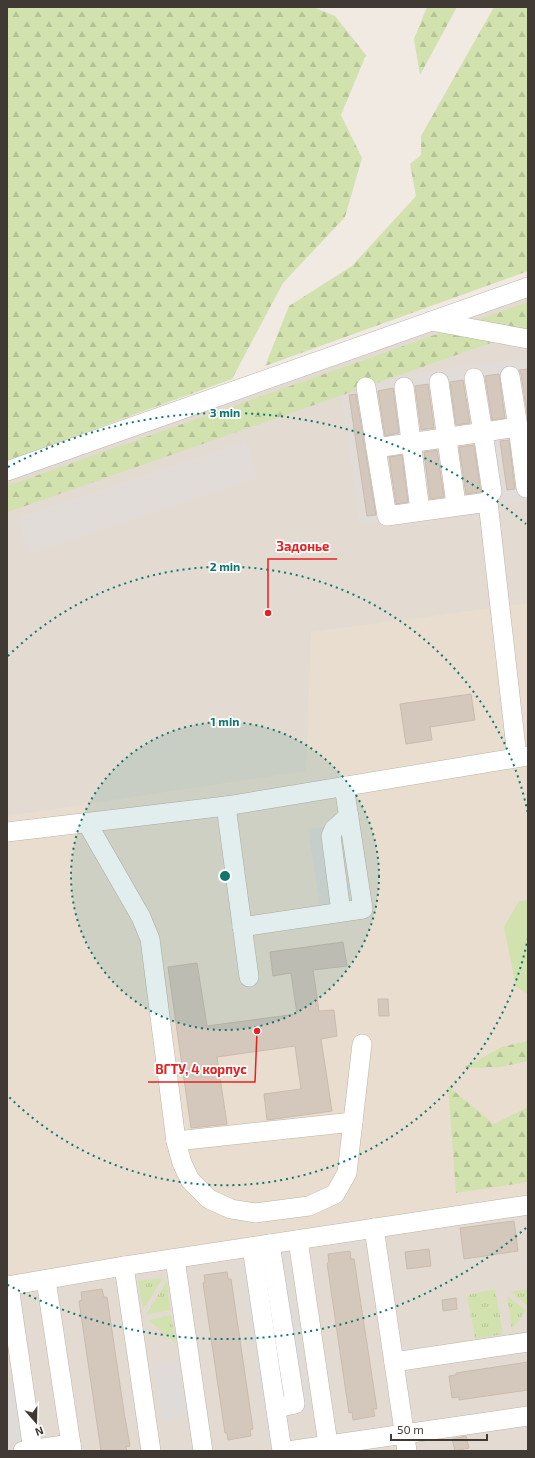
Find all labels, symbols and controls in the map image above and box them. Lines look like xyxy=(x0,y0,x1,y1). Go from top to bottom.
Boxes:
text: 3 min xyxy=(210,405,240,419)
callout: Задонье xyxy=(268,534,337,559)
text: Задонье xyxy=(277,538,329,554)
text: 2 min xyxy=(210,559,240,573)
text: 1 min xyxy=(211,714,239,728)
centre of rings xyxy=(218,869,232,883)
callout: ВГТУ, 4 корпус xyxy=(148,1057,255,1082)
text: ВГТУ, 4 корпус xyxy=(155,1061,247,1077)
north arrow xyxy=(16,1402,56,1442)
scale bar xyxy=(391,1416,487,1442)
text: 50 m xyxy=(397,1422,424,1436)
text: N xyxy=(34,1424,46,1439)

